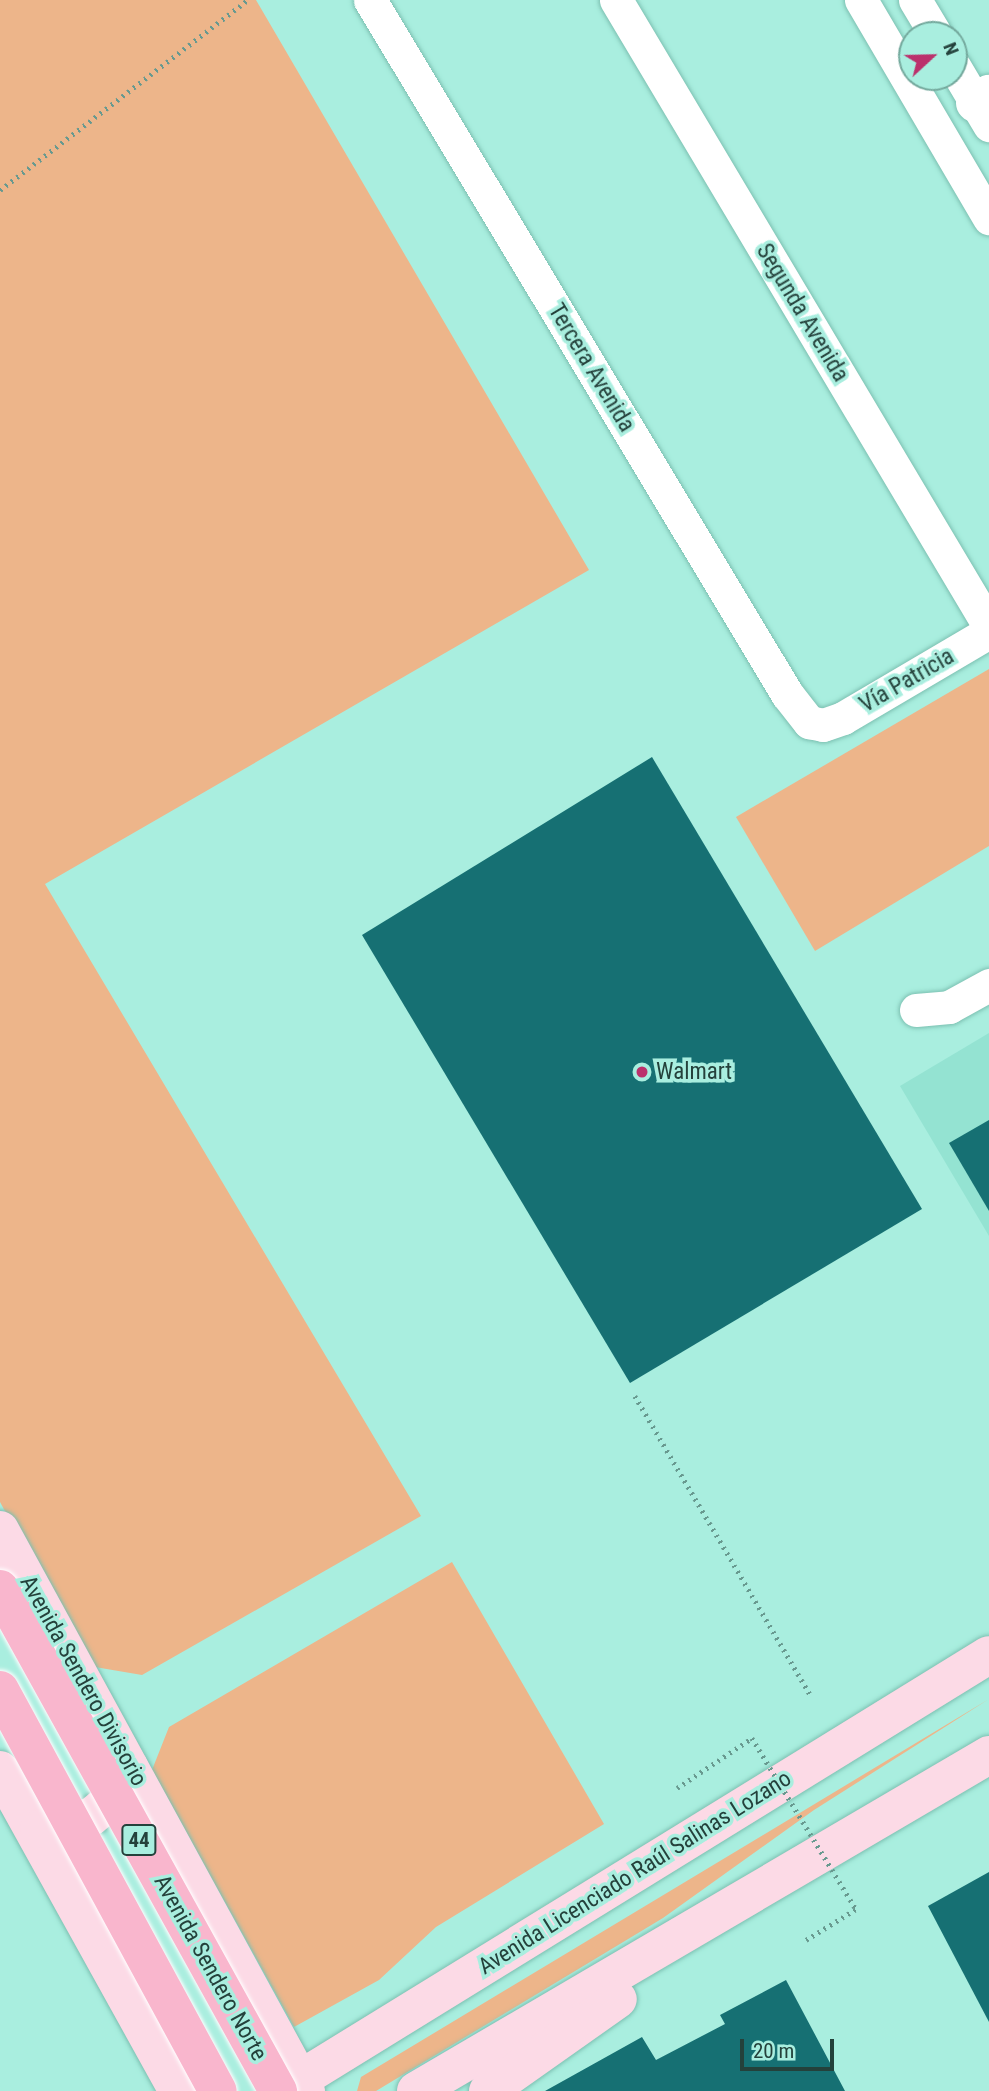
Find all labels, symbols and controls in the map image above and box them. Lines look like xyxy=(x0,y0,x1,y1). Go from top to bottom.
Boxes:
north arrow xyxy=(898,21,968,91)
text: N xyxy=(938,39,964,58)
street label: Segunda Avenida xyxy=(750,239,854,387)
street label: Tercera Avenida xyxy=(542,299,640,437)
street label: Vía Patricia xyxy=(855,643,959,719)
place label: Walmart xyxy=(656,1058,732,1086)
marker: Walmart xyxy=(634,1064,650,1080)
street label: Avenida Sendero Divisorio xyxy=(14,1571,152,1791)
street label: Avenida Licenciado Raúl Salinas Lozano xyxy=(473,1765,797,1981)
road number: 44 xyxy=(120,1822,158,1857)
street label: Avenida Sendero Norte xyxy=(148,1870,272,2066)
scale bar xyxy=(744,2024,838,2068)
text: 20 m xyxy=(753,2039,794,2063)

